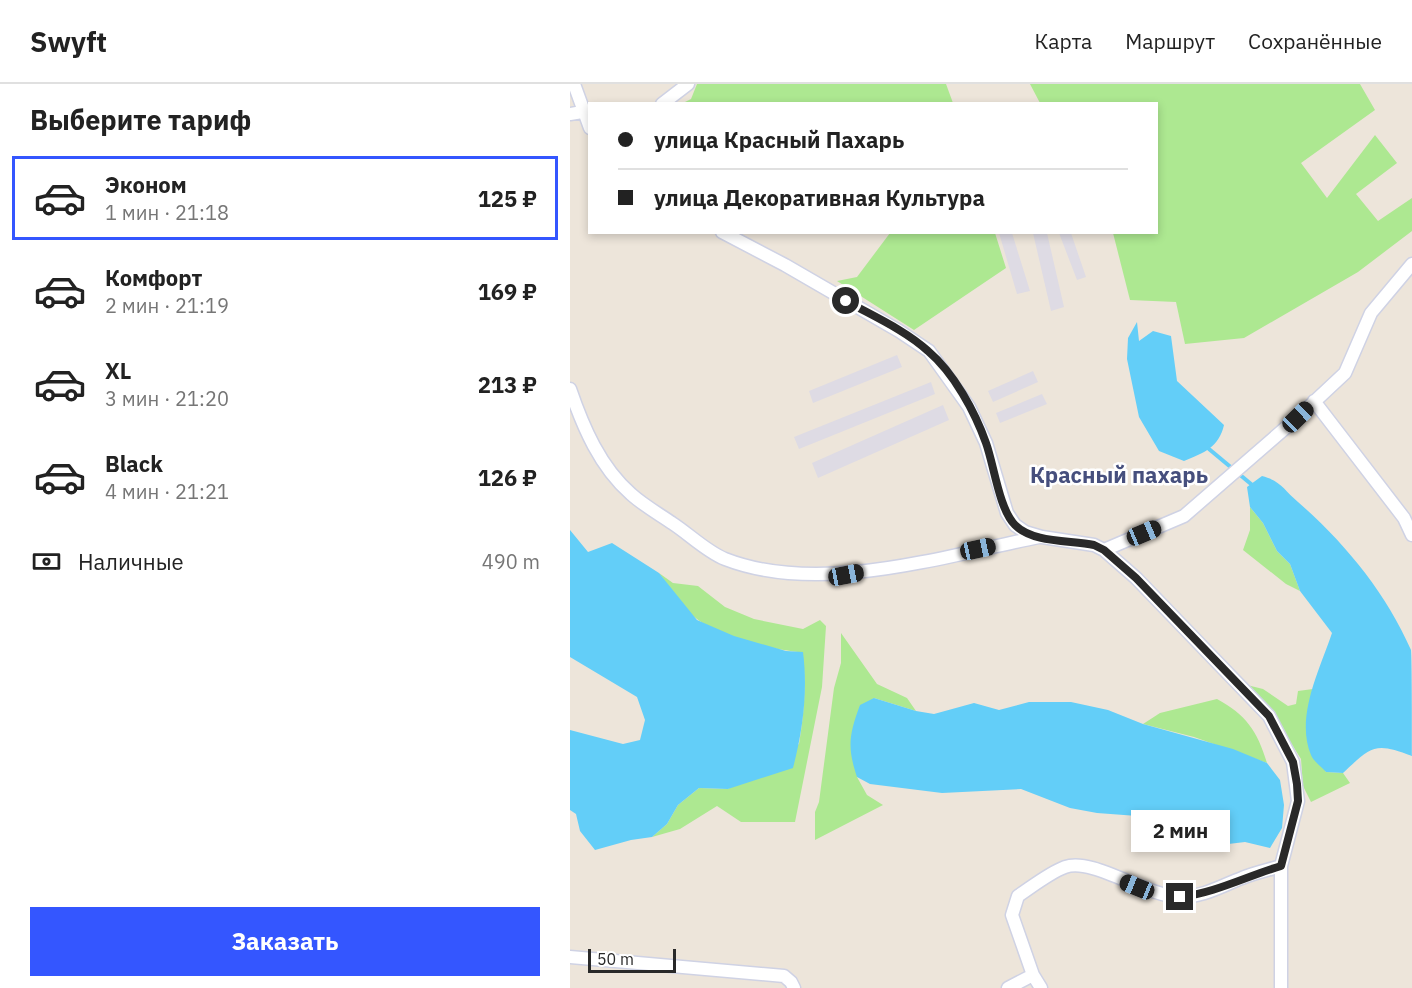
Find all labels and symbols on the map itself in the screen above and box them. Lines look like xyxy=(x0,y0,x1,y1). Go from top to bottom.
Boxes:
route start xyxy=(832,287,859,314)
car xyxy=(1279,398,1317,436)
district label: Красный пахарь xyxy=(1030,460,1208,489)
car xyxy=(1124,518,1164,548)
car xyxy=(959,536,997,562)
car xyxy=(827,563,865,587)
callout: 2 мин xyxy=(1130,810,1230,852)
car xyxy=(1117,872,1157,902)
route end xyxy=(1166,883,1193,910)
scale bar xyxy=(588,946,676,974)

